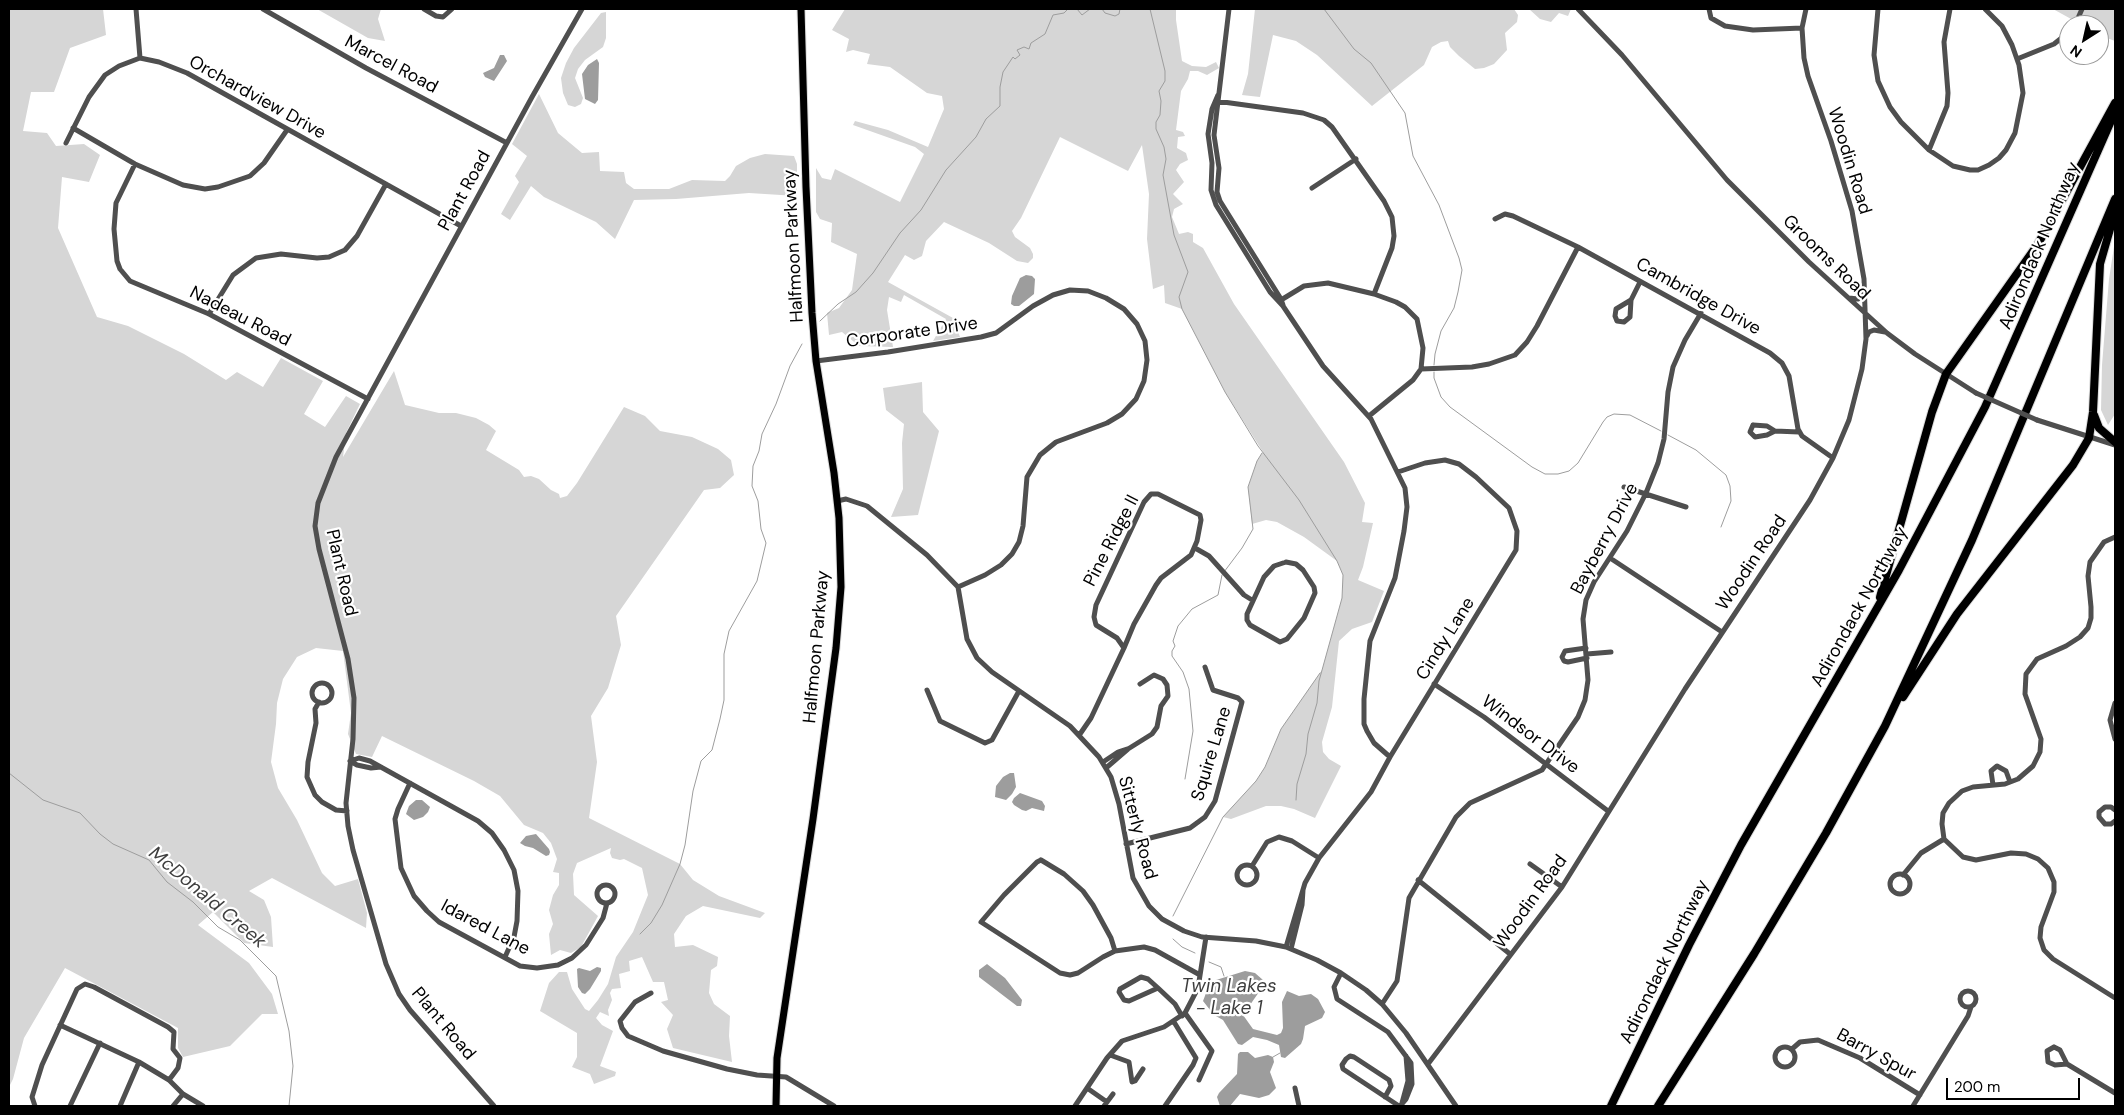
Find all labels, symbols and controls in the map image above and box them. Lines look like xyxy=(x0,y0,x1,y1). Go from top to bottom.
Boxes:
north arrow xyxy=(2059,15,2109,65)
street label: Marcel Road xyxy=(341,31,441,99)
text: N xyxy=(2067,41,2085,62)
street label: Orchardview Drive xyxy=(185,51,329,145)
street label: Woodin Road xyxy=(1823,105,1875,217)
street label: Plant Road xyxy=(434,147,496,235)
street label: Adirondack Northway xyxy=(1995,159,2085,333)
street label: Halfmoon Parkway xyxy=(779,169,809,323)
street label: Grooms Road xyxy=(1778,211,1874,305)
street label: Cambridge Drive xyxy=(1632,254,1764,340)
street label: Nadeau Road xyxy=(186,282,294,352)
street label: Corporate Drive xyxy=(845,313,979,353)
street label: Bayberry Drive xyxy=(1567,480,1643,598)
street label: Pine Ridge II xyxy=(1080,492,1144,590)
street label: Woodin Road xyxy=(1712,511,1792,615)
street label: Adirondack Northway xyxy=(1807,523,1913,691)
street label: Plant Road xyxy=(321,528,361,618)
street label: Halfmoon Parkway xyxy=(800,570,834,724)
street label: Cindy Lane xyxy=(1412,594,1480,684)
street label: Windsor Drive xyxy=(1477,691,1583,779)
street label: Squire Lane xyxy=(1187,704,1237,804)
street label: Sitterly Road xyxy=(1113,774,1161,882)
water label: McDonald Creek xyxy=(144,842,270,954)
street label: Woodin Road xyxy=(1490,851,1572,953)
street label: Adirondack Northway xyxy=(1616,876,1714,1048)
street label: Idared Lane xyxy=(437,896,533,960)
water label: Twin Lakes - Lake 1 xyxy=(1181,976,1277,1020)
street label: Plant Road xyxy=(406,983,480,1065)
street label: Barry Spur xyxy=(1833,1024,1919,1086)
scale bar xyxy=(1949,1068,2083,1100)
text: 200 m xyxy=(1954,1077,2000,1097)

